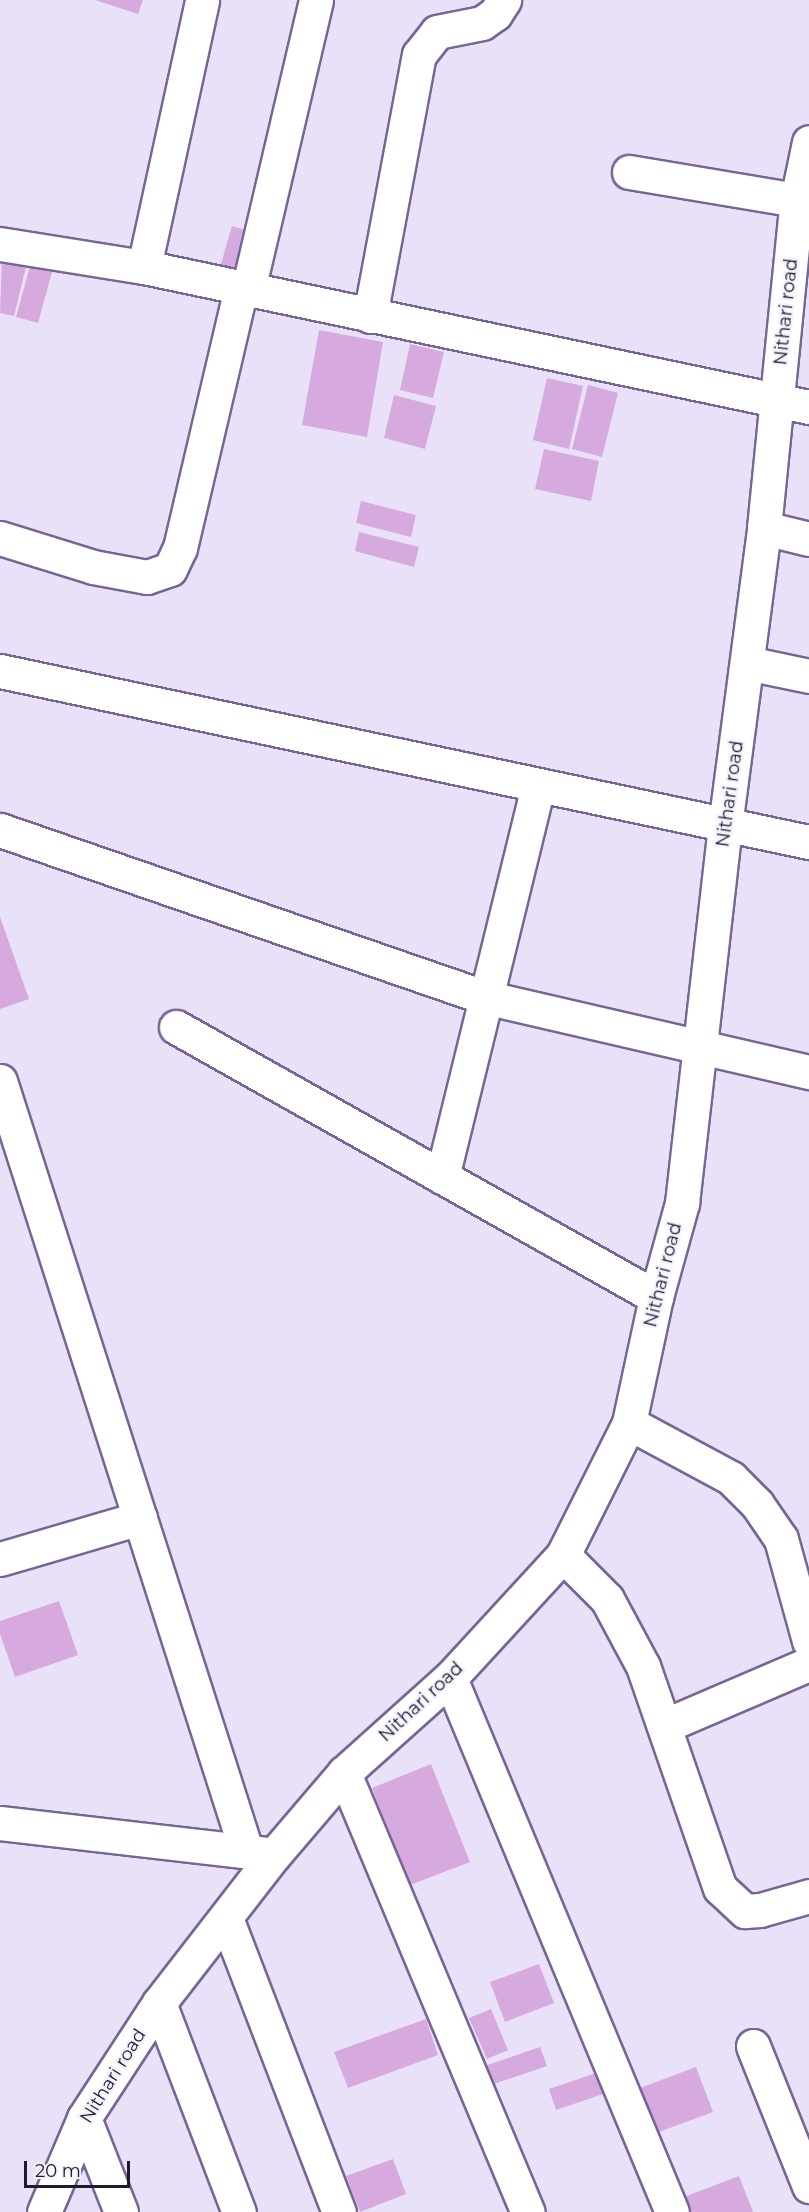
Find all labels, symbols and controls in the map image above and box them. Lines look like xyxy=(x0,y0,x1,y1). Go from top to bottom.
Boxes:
street label: Nithari road xyxy=(770,258,802,366)
street label: Nithari road xyxy=(712,739,748,849)
street label: Nithari road xyxy=(640,1220,686,1330)
street label: Nithari road xyxy=(374,1658,468,1746)
street label: Nithari road xyxy=(75,2025,151,2127)
scale bar xyxy=(27,2149,134,2187)
text: 20 m xyxy=(35,2160,81,2182)

